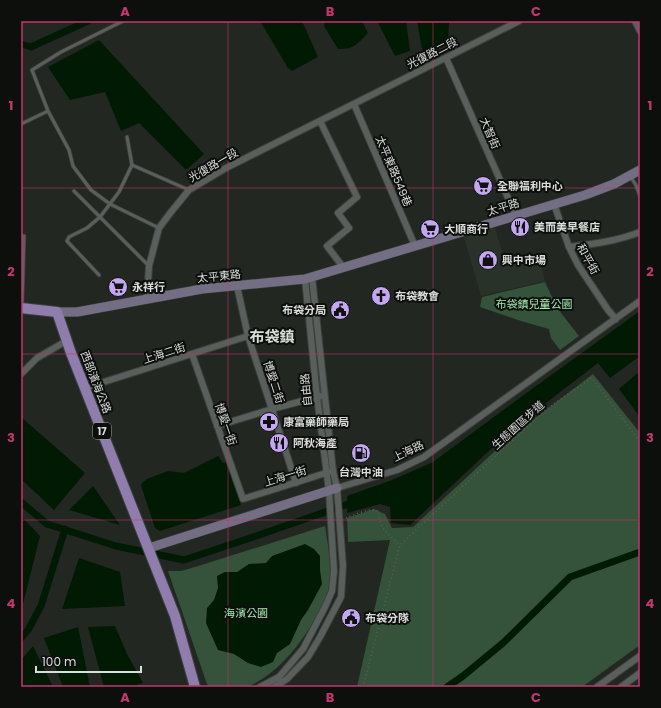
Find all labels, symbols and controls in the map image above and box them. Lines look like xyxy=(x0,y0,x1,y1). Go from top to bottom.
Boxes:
text: A xyxy=(120,2,130,21)
text: B xyxy=(326,2,335,21)
text: C xyxy=(531,2,541,21)
street label: 光復路二段 xyxy=(404,33,460,73)
text: 1 xyxy=(9,96,13,115)
text: 1 xyxy=(648,96,652,115)
street label: 大智街 xyxy=(476,115,504,151)
street label: 太平東路549巷 xyxy=(372,133,416,209)
street label: 光復路一段 xyxy=(185,144,241,186)
supermarket icon: 全聯福利中心 xyxy=(472,175,494,197)
place label: 全聯福利中心 xyxy=(497,178,563,194)
street label: 太平路 xyxy=(485,195,521,219)
restaurant icon: 美而美早餐店 xyxy=(509,216,531,238)
supermarket icon: 大順商行 xyxy=(419,218,441,240)
place label: 美而美早餐店 xyxy=(534,219,600,235)
place label: 大順商行 xyxy=(444,221,488,237)
street label: 和平街 xyxy=(573,241,603,277)
shop icon: 興中市場 xyxy=(477,249,499,271)
place label: 興中市場 xyxy=(502,252,546,268)
text: 2 xyxy=(7,262,15,281)
text: 2 xyxy=(646,262,654,281)
street label: 太平東路 xyxy=(196,266,242,286)
supermarket icon: 永祥行 xyxy=(107,276,129,298)
place label: 永祥行 xyxy=(132,279,165,295)
church icon: 布袋教會 xyxy=(370,285,392,307)
place label: 布袋教會 xyxy=(395,288,439,304)
park label: 布袋鎮兒童公園 xyxy=(496,296,573,312)
public building icon: 布袋分局 xyxy=(329,299,351,321)
place label: 布袋分局 xyxy=(282,302,326,318)
district label: 布袋鎮 xyxy=(249,326,295,347)
street label: 上海二街 xyxy=(141,339,187,367)
street label: 西部濱海公路 xyxy=(77,348,115,416)
street label: 博愛二街 xyxy=(260,359,288,405)
street label: 自由路 xyxy=(296,373,316,407)
street label: 生態園區步道 xyxy=(488,397,548,453)
street label: 博愛一街 xyxy=(211,401,241,447)
pharmacy icon: 康富藥師藥局 xyxy=(258,411,280,433)
place label: 康富藥師藥局 xyxy=(283,414,349,430)
road number: 17 xyxy=(93,423,111,439)
text: 3 xyxy=(7,428,15,447)
text: 3 xyxy=(646,428,654,447)
restaurant icon: 阿秋海產 xyxy=(268,432,290,454)
place label: 阿秋海產 xyxy=(293,435,337,451)
street label: 上海路 xyxy=(390,437,426,465)
fuel station icon: 台灣中油 xyxy=(350,442,372,464)
street label: 上海一街 xyxy=(262,462,308,490)
place label: 台灣中油 xyxy=(339,464,383,480)
text: 4 xyxy=(7,594,16,613)
text: 4 xyxy=(646,594,655,613)
park label: 海濱公園 xyxy=(224,605,268,621)
public building icon: 布袋分隊 xyxy=(340,607,362,629)
place label: 布袋分隊 xyxy=(365,610,409,626)
scale bar xyxy=(36,648,141,674)
text: 100 m xyxy=(42,653,76,670)
text: A xyxy=(120,688,130,707)
text: B xyxy=(326,688,335,707)
text: C xyxy=(531,688,541,707)

